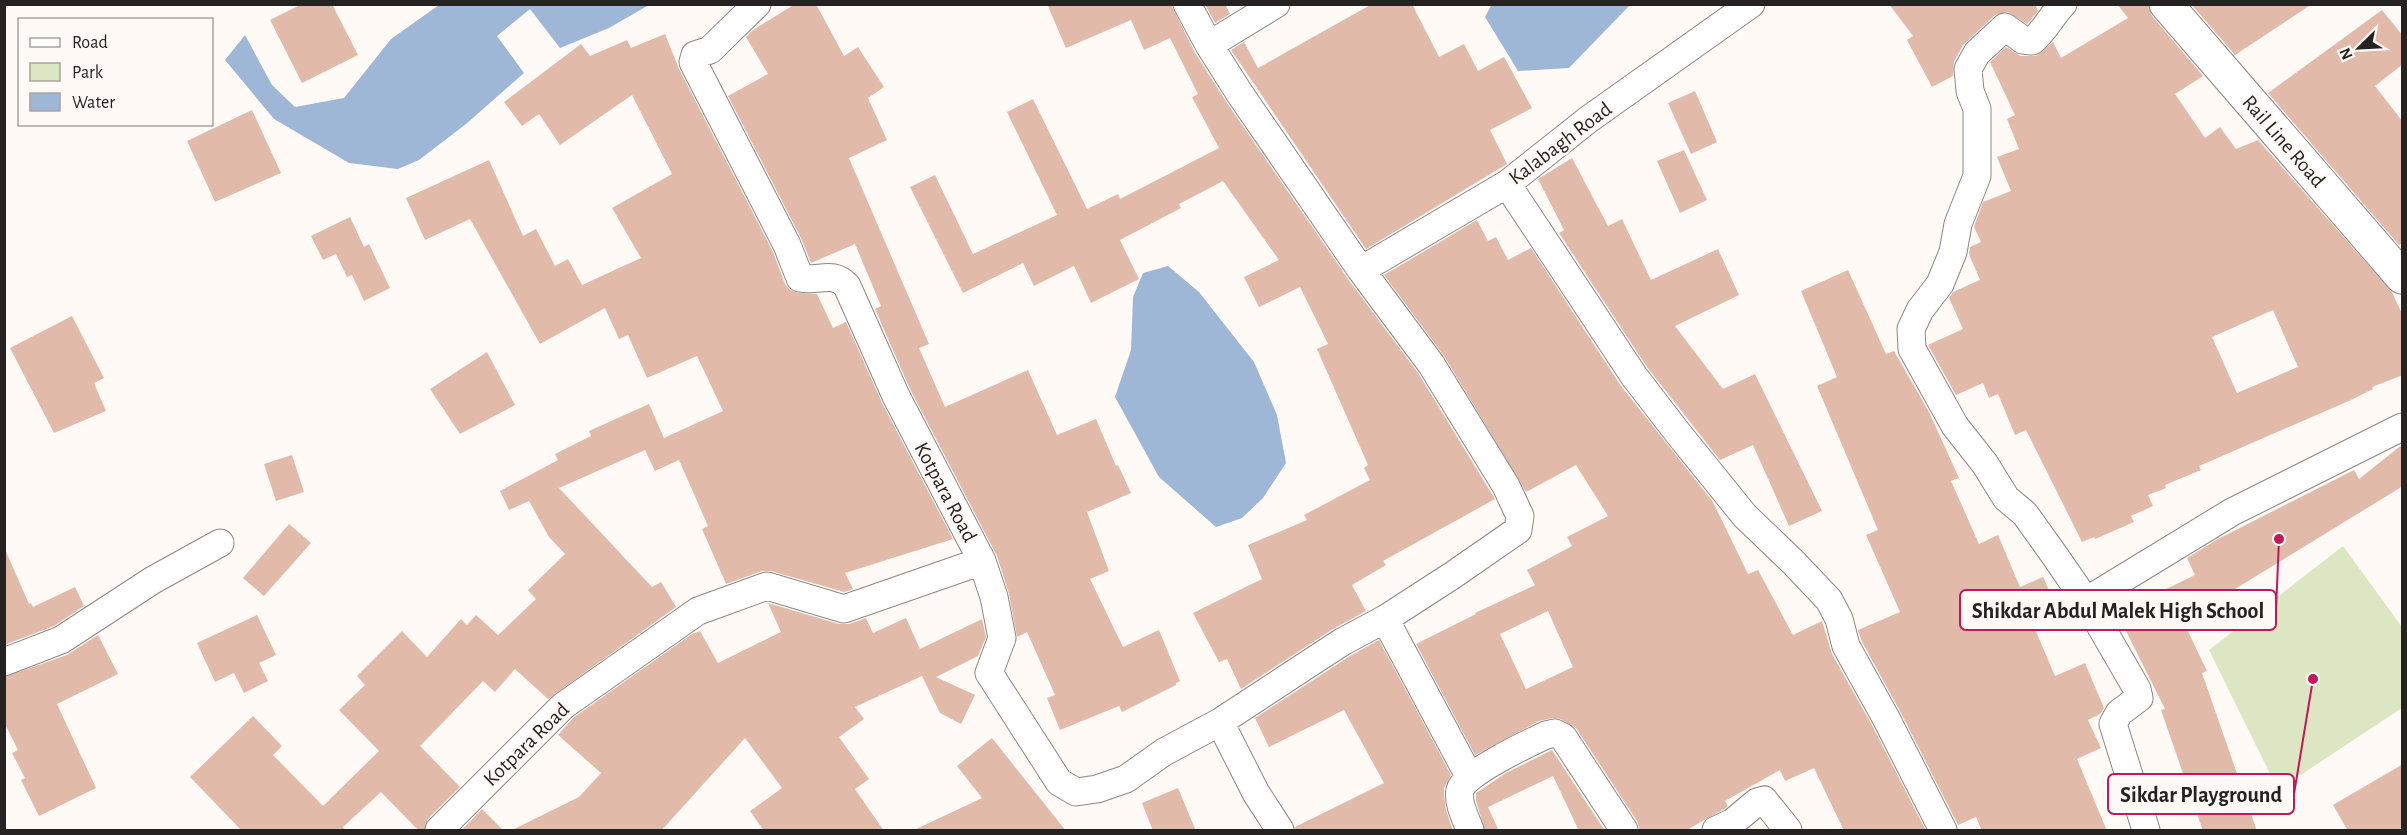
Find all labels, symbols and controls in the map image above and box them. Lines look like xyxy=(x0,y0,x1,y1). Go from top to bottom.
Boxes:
legend xyxy=(18,18,213,126)
north arrow xyxy=(2329,18,2389,78)
text: Road xyxy=(72,34,108,52)
text: N xyxy=(2337,45,2356,62)
text: Park xyxy=(72,64,104,82)
street label: Rail Line Road xyxy=(2238,91,2329,191)
text: Water xyxy=(72,94,115,112)
street label: Kalabagh Road xyxy=(1505,98,1616,189)
street label: Kotpara Road xyxy=(911,439,981,546)
callout: Shikdar Abdul Malek High School xyxy=(1960,590,2276,630)
text: Shikdar Abdul Malek High School xyxy=(1972,600,2264,622)
street label: Kotpara Road xyxy=(480,699,573,790)
callout: Sikdar Playground xyxy=(2108,774,2294,814)
text: Sikdar Playground xyxy=(2120,784,2282,807)

